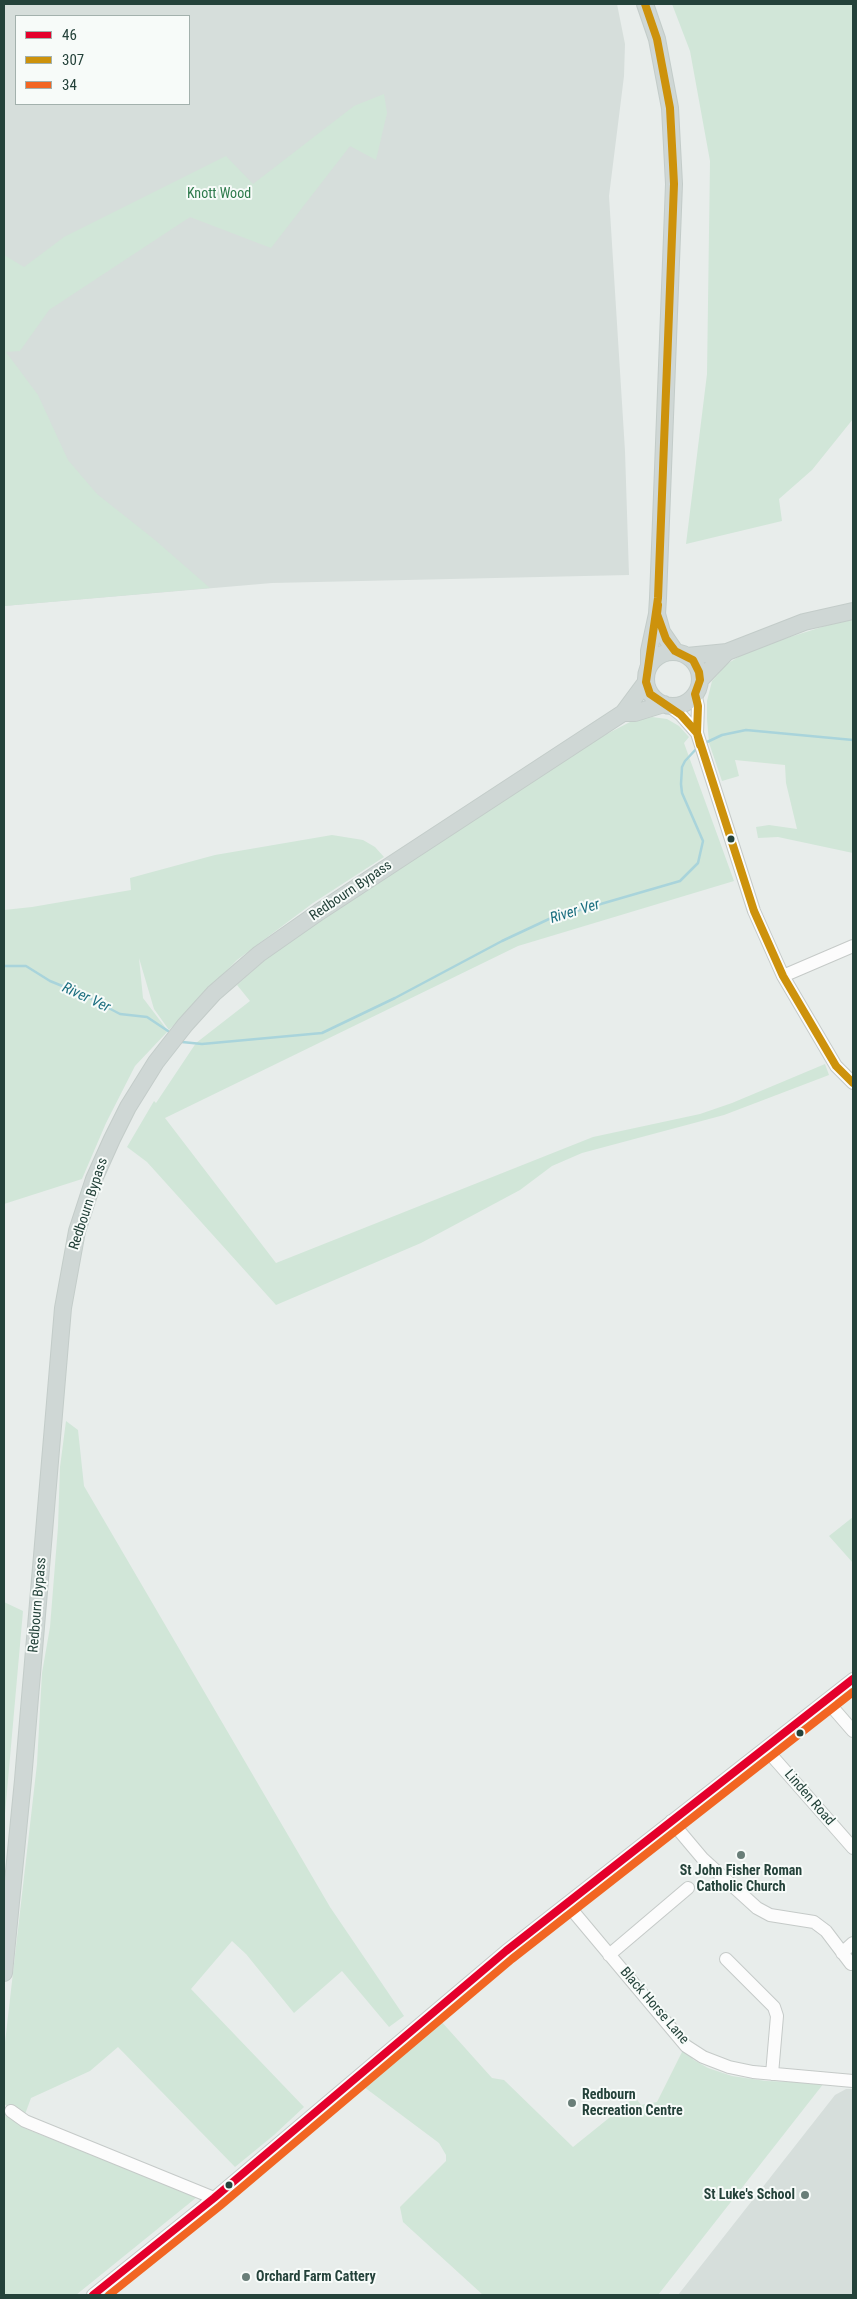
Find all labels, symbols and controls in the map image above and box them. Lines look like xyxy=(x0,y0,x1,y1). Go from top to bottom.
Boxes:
legend xyxy=(15,15,190,105)
text: 46 xyxy=(62,26,77,44)
text: 307 xyxy=(62,51,84,69)
text: 34 xyxy=(62,76,77,94)
park label: Knott Wood xyxy=(187,186,251,202)
unlabelled marker xyxy=(726,834,736,844)
street label: Redbourn Bypass xyxy=(307,857,395,925)
water label: River Ver xyxy=(548,896,602,928)
water label: River Ver xyxy=(59,979,113,1017)
street label: Redbourn Bypass xyxy=(66,1156,112,1252)
street label: Redbourn Bypass xyxy=(25,1557,51,1653)
unlabelled marker xyxy=(795,1728,805,1738)
street label: Linden Road xyxy=(780,1767,838,1829)
marker: St John Fisher Roman Catholic Church xyxy=(735,1849,747,1861)
place label: St John Fisher Roman Catholic Church xyxy=(680,1863,802,1895)
street label: Black Horse Lane xyxy=(616,1964,692,2048)
place label: Redbourn Recreation Centre xyxy=(582,2087,683,2120)
marker: Redbourn Recreation Centre xyxy=(566,2097,578,2109)
unlabelled marker xyxy=(224,2180,234,2190)
place label: St Luke's School xyxy=(704,2187,795,2203)
marker: St Luke's School xyxy=(799,2189,811,2201)
place label: Orchard Farm Cattery xyxy=(256,2269,376,2285)
marker: Orchard Farm Cattery xyxy=(240,2271,252,2283)

